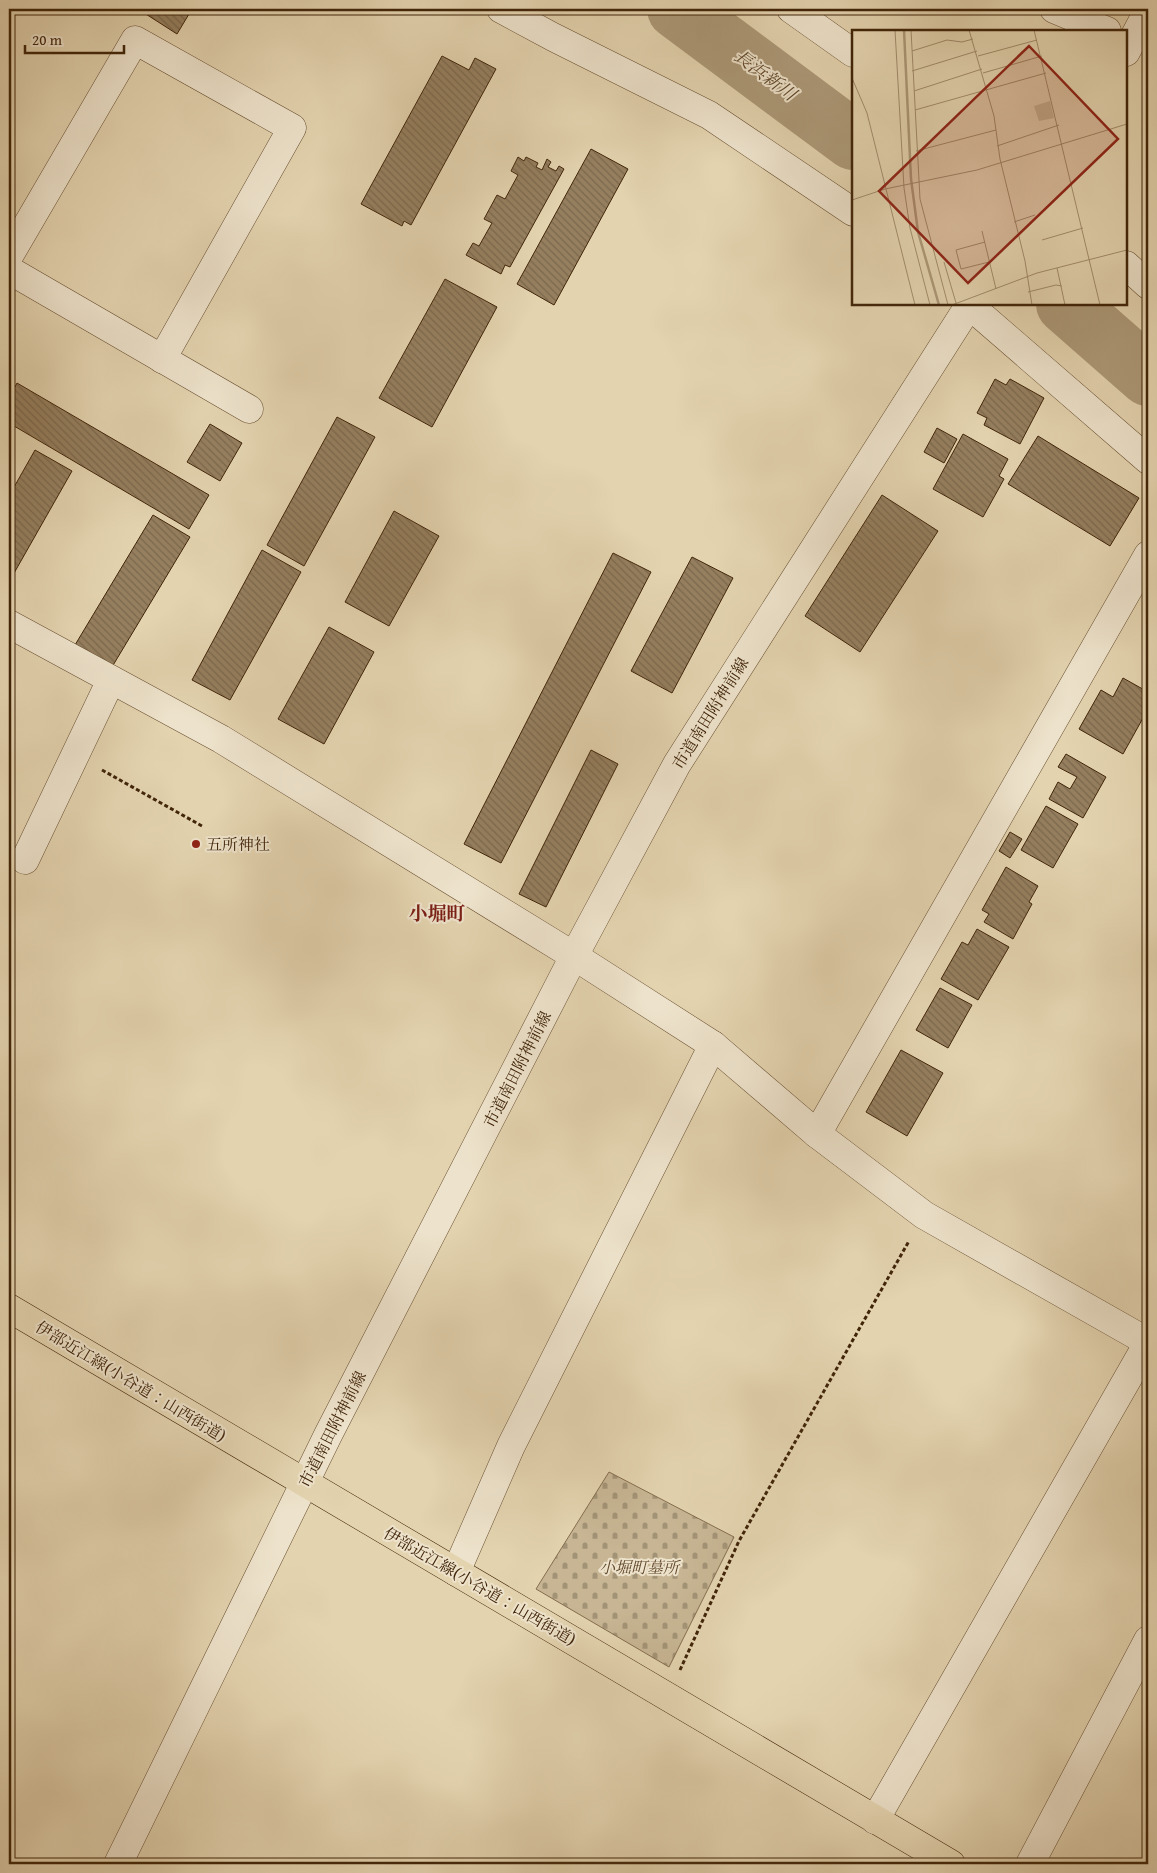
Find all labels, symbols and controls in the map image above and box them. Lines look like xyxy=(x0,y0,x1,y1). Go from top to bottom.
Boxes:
scale bar xyxy=(25,22,124,54)
text: 20 m xyxy=(32,29,63,50)
inset map xyxy=(852,30,1127,305)
water label: 長浜新川 xyxy=(728,42,804,108)
street label: 市道南田附神前線 xyxy=(666,652,754,774)
place label: 五所神社 xyxy=(206,832,270,856)
marker: 五所神社 xyxy=(190,838,202,850)
district label: 小堀町 xyxy=(408,899,466,927)
street label: 市道南田附神前線 xyxy=(477,1007,557,1131)
street label: 伊部近江線(小谷道：山西街道) xyxy=(31,1314,231,1448)
street label: 市道南田附神前線 xyxy=(292,1367,372,1491)
street label: 伊部近江線(小谷道：山西街道) xyxy=(379,1521,581,1651)
park label: 小堀町墓所 xyxy=(599,1555,682,1579)

